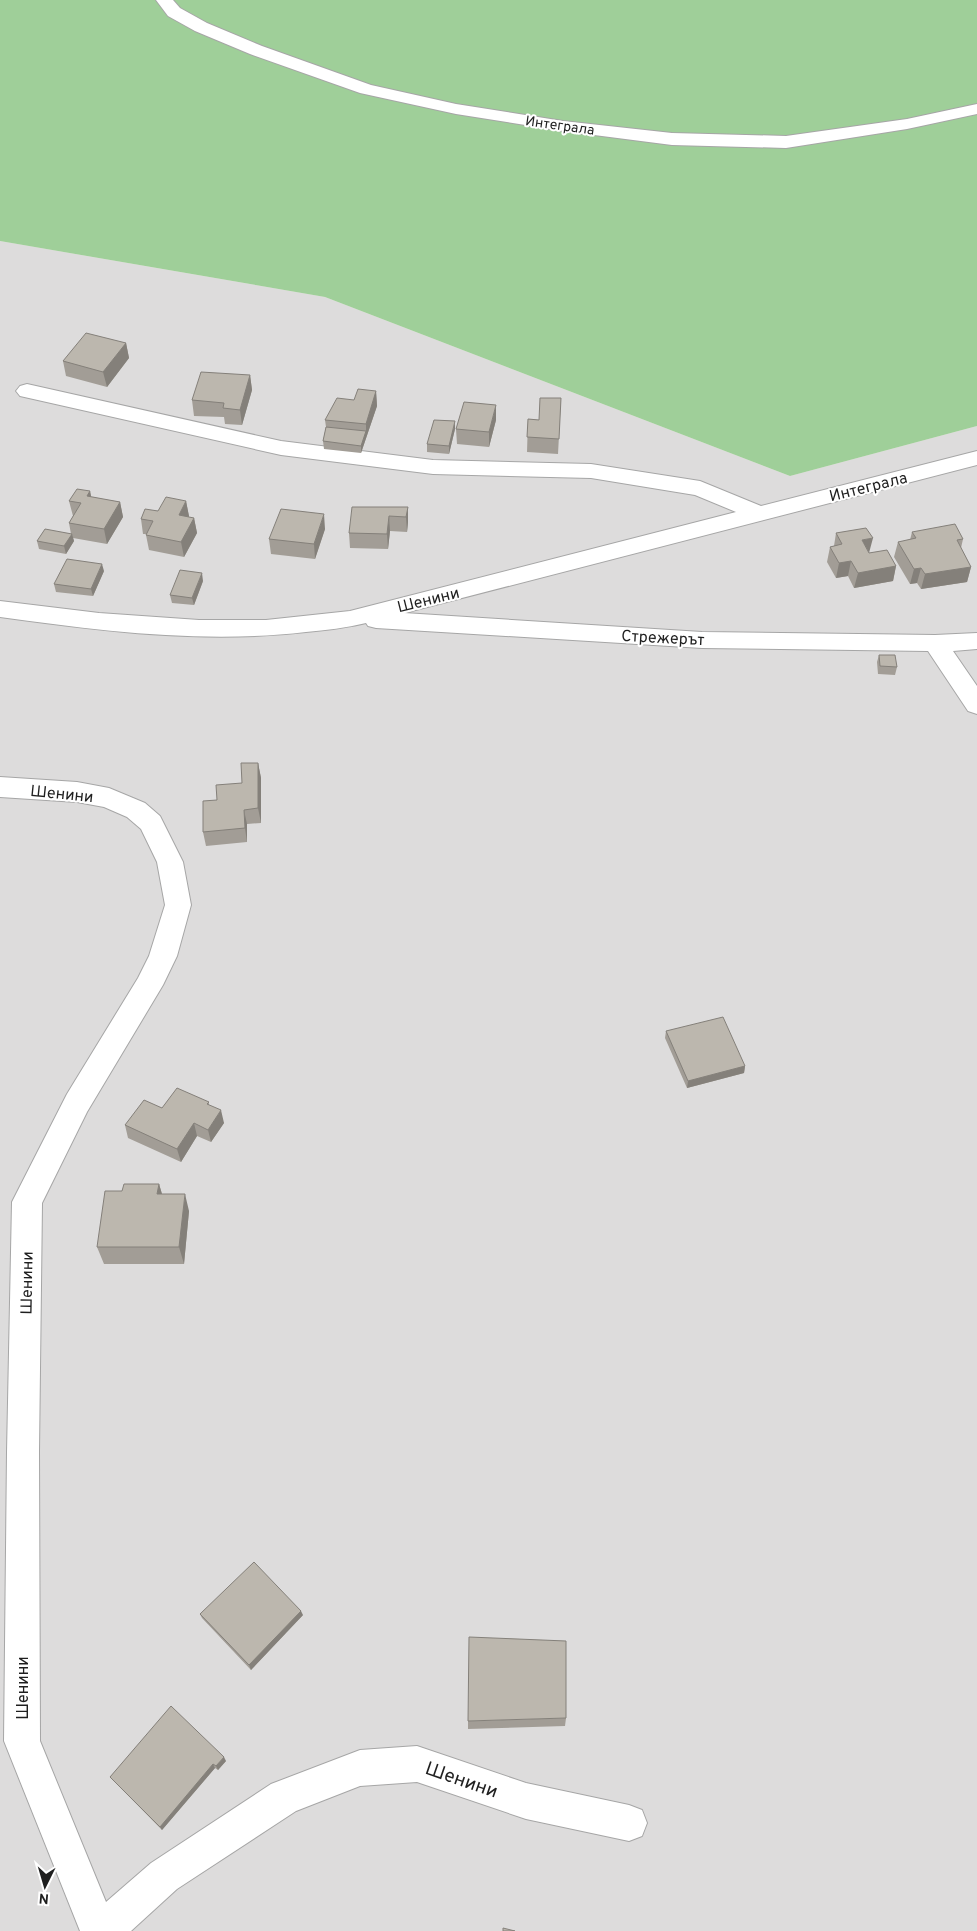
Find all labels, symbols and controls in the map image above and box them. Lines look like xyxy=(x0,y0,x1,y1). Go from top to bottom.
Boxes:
street label: Интеграла xyxy=(524,113,596,140)
street label: Интеграла xyxy=(827,469,910,507)
street label: Шенини xyxy=(395,584,462,618)
street label: Стрежерът xyxy=(621,627,705,651)
street label: Шенини xyxy=(29,782,94,808)
street label: Шенини xyxy=(17,1251,39,1315)
street label: Шенини xyxy=(14,1656,34,1720)
street label: Шенини xyxy=(422,1757,501,1805)
north arrow xyxy=(20,1861,70,1911)
text: N xyxy=(38,1889,50,1906)

